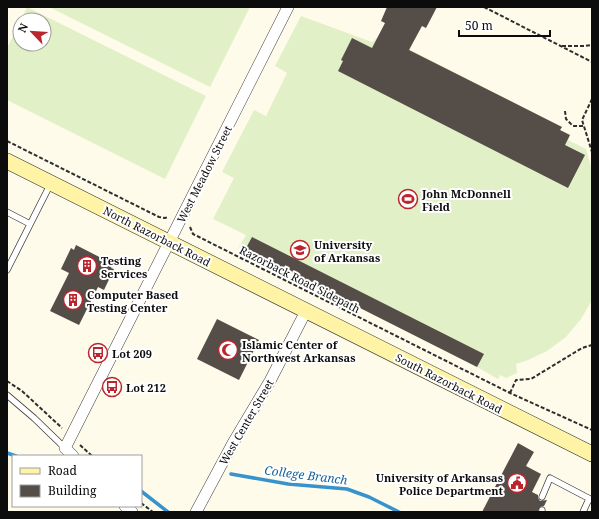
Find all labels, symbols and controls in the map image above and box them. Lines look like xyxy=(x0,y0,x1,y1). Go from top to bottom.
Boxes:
north arrow xyxy=(12,12,52,52)
scale bar xyxy=(459,12,550,38)
text: 50 m xyxy=(465,17,493,34)
text: N xyxy=(14,20,31,35)
street label: West Meadow Street xyxy=(173,123,235,225)
place label: John McDonnell Field xyxy=(421,186,511,214)
sports icon: John McDonnell Field xyxy=(397,188,419,210)
street label: North Razorback Road xyxy=(101,202,213,270)
place label: University of Arkansas xyxy=(314,237,380,265)
school or university icon: University of Arkansas xyxy=(289,239,311,261)
street label: Razorback Road Sidepath xyxy=(237,242,363,316)
place label: Testing Services xyxy=(101,253,147,281)
building icon: Testing Services xyxy=(76,255,98,277)
place label: Computer Based Testing Center xyxy=(87,287,178,315)
building icon: Computer Based Testing Center xyxy=(62,289,84,311)
place label: Islamic Center of Northwest Arkansas xyxy=(242,337,355,365)
mosque icon: Islamic Center of Northwest Arkansas xyxy=(217,339,239,361)
bus stop icon: Lot 209 xyxy=(87,342,109,364)
place label: Lot 209 xyxy=(112,346,152,361)
street label: South Razorback Road xyxy=(393,350,505,417)
bus stop icon: Lot 212 xyxy=(101,376,123,398)
street label: West Center Street xyxy=(215,376,277,468)
place label: Lot 212 xyxy=(126,380,166,395)
legend xyxy=(12,455,142,507)
water label: College Branch xyxy=(263,461,349,489)
text: Road xyxy=(48,462,78,479)
place label: University of Arkansas Police Department xyxy=(376,470,504,498)
public building icon: University of Arkansas Police Department xyxy=(506,472,528,494)
text: Building xyxy=(48,482,97,499)

